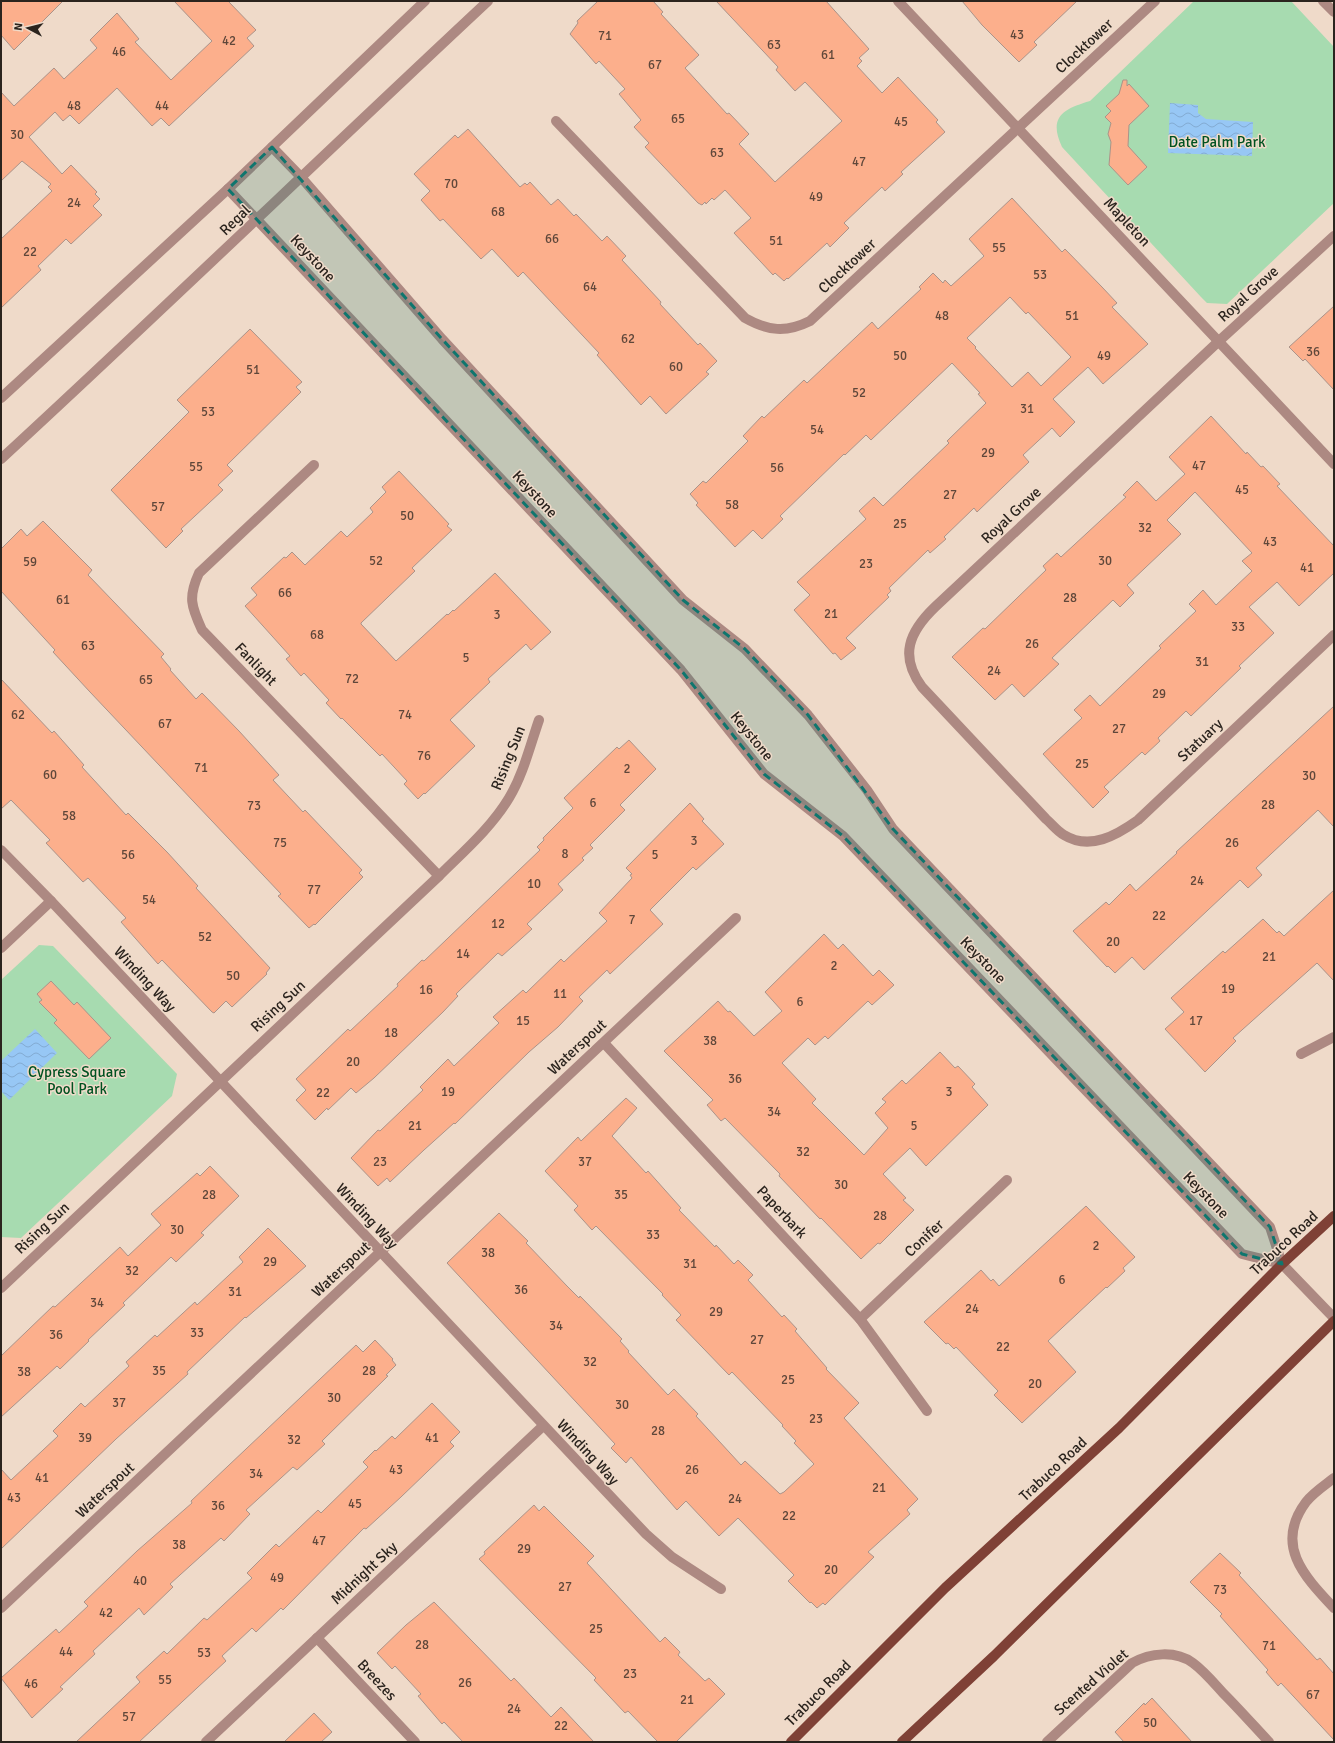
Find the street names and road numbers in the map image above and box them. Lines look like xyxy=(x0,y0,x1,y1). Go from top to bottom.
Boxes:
street label: Clocktower xyxy=(1051,14,1117,77)
street label: Mapleton xyxy=(1100,194,1154,250)
street label: Regal xyxy=(216,201,254,239)
street label: Keystone xyxy=(287,231,339,285)
street label: Clocktower xyxy=(814,234,880,297)
street label: Royal Grove xyxy=(1214,262,1282,326)
street label: Keystone xyxy=(509,467,561,521)
street label: Royal Grove xyxy=(977,483,1045,547)
street label: Fanlight xyxy=(231,639,281,689)
street label: Keystone xyxy=(727,708,777,764)
street label: Statuary xyxy=(1174,715,1226,765)
street label: Rising Sun xyxy=(487,723,529,793)
street label: Keystone xyxy=(956,933,1010,987)
street label: Winding Way xyxy=(110,943,180,1015)
street label: Rising Sun xyxy=(247,976,309,1036)
street label: Waterspout xyxy=(544,1015,610,1079)
street label: Keystone xyxy=(1179,1168,1233,1222)
street label: Winding Way xyxy=(332,1180,402,1252)
street label: Paperbark xyxy=(753,1182,811,1242)
street label: Rising Sun xyxy=(11,1198,73,1258)
street label: Trabuco Road xyxy=(1246,1207,1322,1279)
street label: Conifer xyxy=(901,1215,948,1261)
street label: Waterspout xyxy=(308,1237,374,1301)
street label: Winding Way xyxy=(553,1416,623,1488)
street label: Trabuco Road xyxy=(1015,1433,1091,1505)
street label: Waterspout xyxy=(72,1458,138,1522)
street label: Midnight Sky xyxy=(327,1538,401,1608)
street label: Scented Violet xyxy=(1050,1645,1132,1719)
street label: Breezes xyxy=(353,1656,401,1705)
street label: Trabuco Road xyxy=(781,1656,855,1730)

